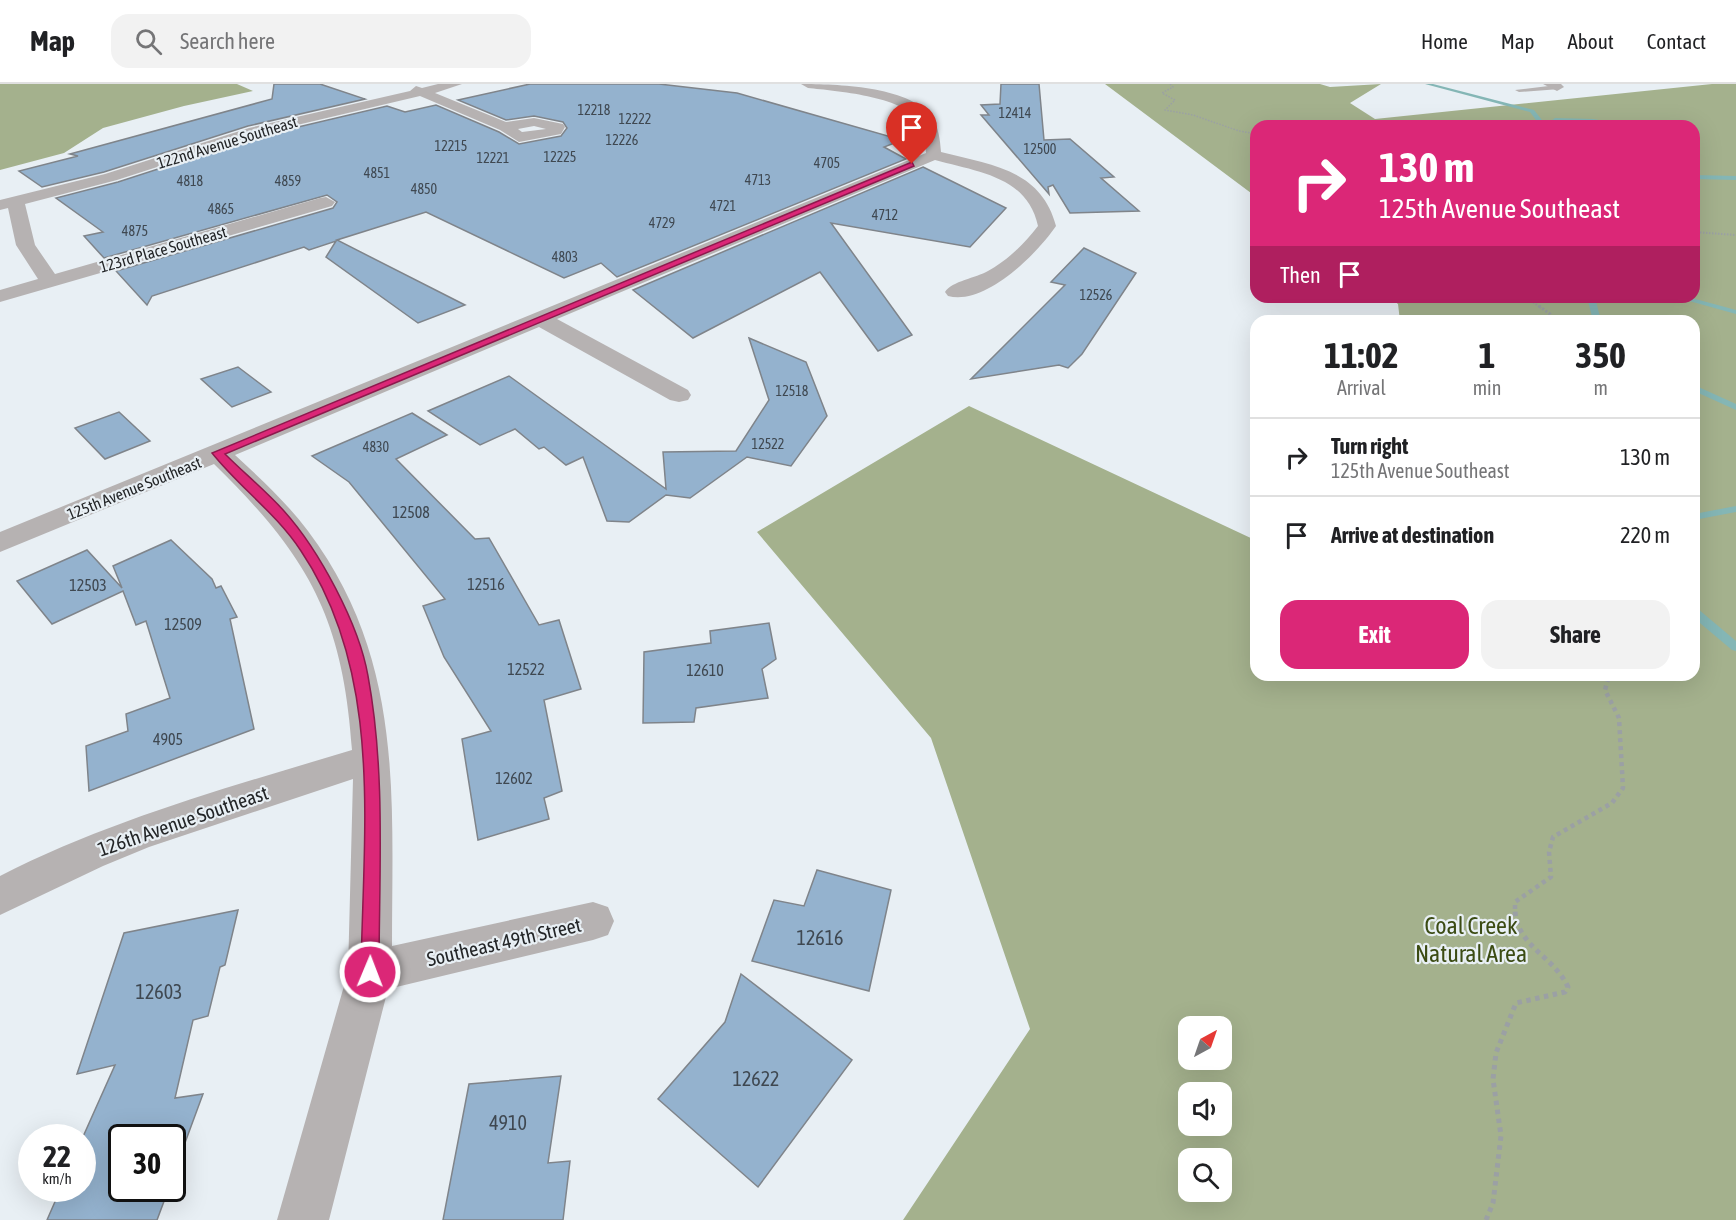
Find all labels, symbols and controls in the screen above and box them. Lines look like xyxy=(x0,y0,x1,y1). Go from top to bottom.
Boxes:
search box xyxy=(111,14,531,68)
text: Map xyxy=(30,25,75,57)
icon: search xyxy=(132,25,165,58)
text: Search here xyxy=(180,28,275,54)
text: Home xyxy=(1421,29,1468,53)
text: Map xyxy=(1501,29,1535,53)
text: About xyxy=(1568,29,1614,53)
text: Contact xyxy=(1647,29,1706,53)
house number: 12218 xyxy=(578,102,611,118)
pin xyxy=(886,102,937,164)
house number: 12414 xyxy=(999,105,1032,121)
house number: 12222 xyxy=(619,111,651,127)
icon: arrive xyxy=(895,111,928,144)
street label: 122nd Avenue Southeast xyxy=(155,112,300,172)
house number: 12226 xyxy=(606,132,639,148)
house number: 12215 xyxy=(435,138,467,154)
house number: 12500 xyxy=(1024,141,1057,157)
text: 130 m xyxy=(1379,143,1474,191)
icon: right xyxy=(1280,144,1358,222)
house number: 12225 xyxy=(544,149,576,165)
house number: 12221 xyxy=(477,150,509,166)
house number: 4705 xyxy=(814,155,840,171)
house number: 4851 xyxy=(364,165,390,181)
house number: 4713 xyxy=(745,172,771,188)
house number: 4818 xyxy=(177,173,204,189)
house number: 4859 xyxy=(275,173,301,189)
house number: 4850 xyxy=(411,181,438,197)
text: 125th Avenue Southeast xyxy=(1379,193,1620,224)
house number: 4721 xyxy=(710,198,736,214)
house number: 4865 xyxy=(208,201,234,217)
house number: 4712 xyxy=(872,207,898,223)
house number: 4729 xyxy=(649,215,675,231)
street label: 123rd Place Southeast xyxy=(97,222,229,276)
house number: 4875 xyxy=(122,223,148,239)
house number: 4803 xyxy=(552,249,578,265)
icon: arrive xyxy=(1333,258,1366,291)
text: Then xyxy=(1280,262,1321,288)
house number: 12526 xyxy=(1080,287,1113,303)
text: 11:02 xyxy=(1324,334,1399,376)
text: 1 xyxy=(1479,334,1495,376)
text: 350 xyxy=(1575,334,1626,376)
text: Arrival xyxy=(1337,376,1386,399)
text: min xyxy=(1473,376,1501,399)
text: m xyxy=(1593,376,1608,399)
house number: 12518 xyxy=(776,383,809,399)
text: Turn right xyxy=(1331,433,1408,459)
house number: 12522 xyxy=(752,436,784,452)
house number: 4830 xyxy=(363,439,390,455)
icon: right xyxy=(1280,441,1313,474)
text: 130 m xyxy=(1620,444,1670,470)
street label: 125th Avenue Southeast xyxy=(64,453,204,523)
text: 125th Avenue Southeast xyxy=(1331,459,1510,482)
house number: 12508 xyxy=(392,503,430,521)
icon: arrive xyxy=(1280,519,1313,552)
text: Arrive at destination xyxy=(1331,522,1494,548)
text: 220 m xyxy=(1620,522,1670,548)
house number: 12516 xyxy=(467,575,505,593)
house number: 12503 xyxy=(69,576,107,594)
button: Exit xyxy=(1280,600,1469,669)
button: Share xyxy=(1481,600,1670,669)
house number: 12509 xyxy=(164,615,202,633)
house number: 12522 xyxy=(507,660,545,678)
house number: 12610 xyxy=(686,661,724,679)
house number: 4905 xyxy=(153,730,183,748)
house number: 12602 xyxy=(495,769,533,787)
street label: 126th Avenue Southeast xyxy=(95,781,271,860)
park label: Coal Creek Natural Area xyxy=(1415,912,1527,967)
street label: Southeast 49th Street xyxy=(424,913,584,970)
house number: 12616 xyxy=(797,926,844,949)
position arrow xyxy=(338,940,402,1004)
house number: 12603 xyxy=(136,980,183,1003)
north arrow xyxy=(1178,1016,1232,1070)
map controls xyxy=(1178,1016,1232,1202)
house number: 12622 xyxy=(733,1067,780,1090)
button: sound xyxy=(1178,1082,1232,1136)
house number: 4910 xyxy=(489,1111,527,1134)
speed limit sign: 30 xyxy=(108,1124,186,1202)
text: 22 xyxy=(43,1139,71,1173)
button: search xyxy=(1178,1148,1232,1202)
text: km/h xyxy=(42,1170,72,1187)

